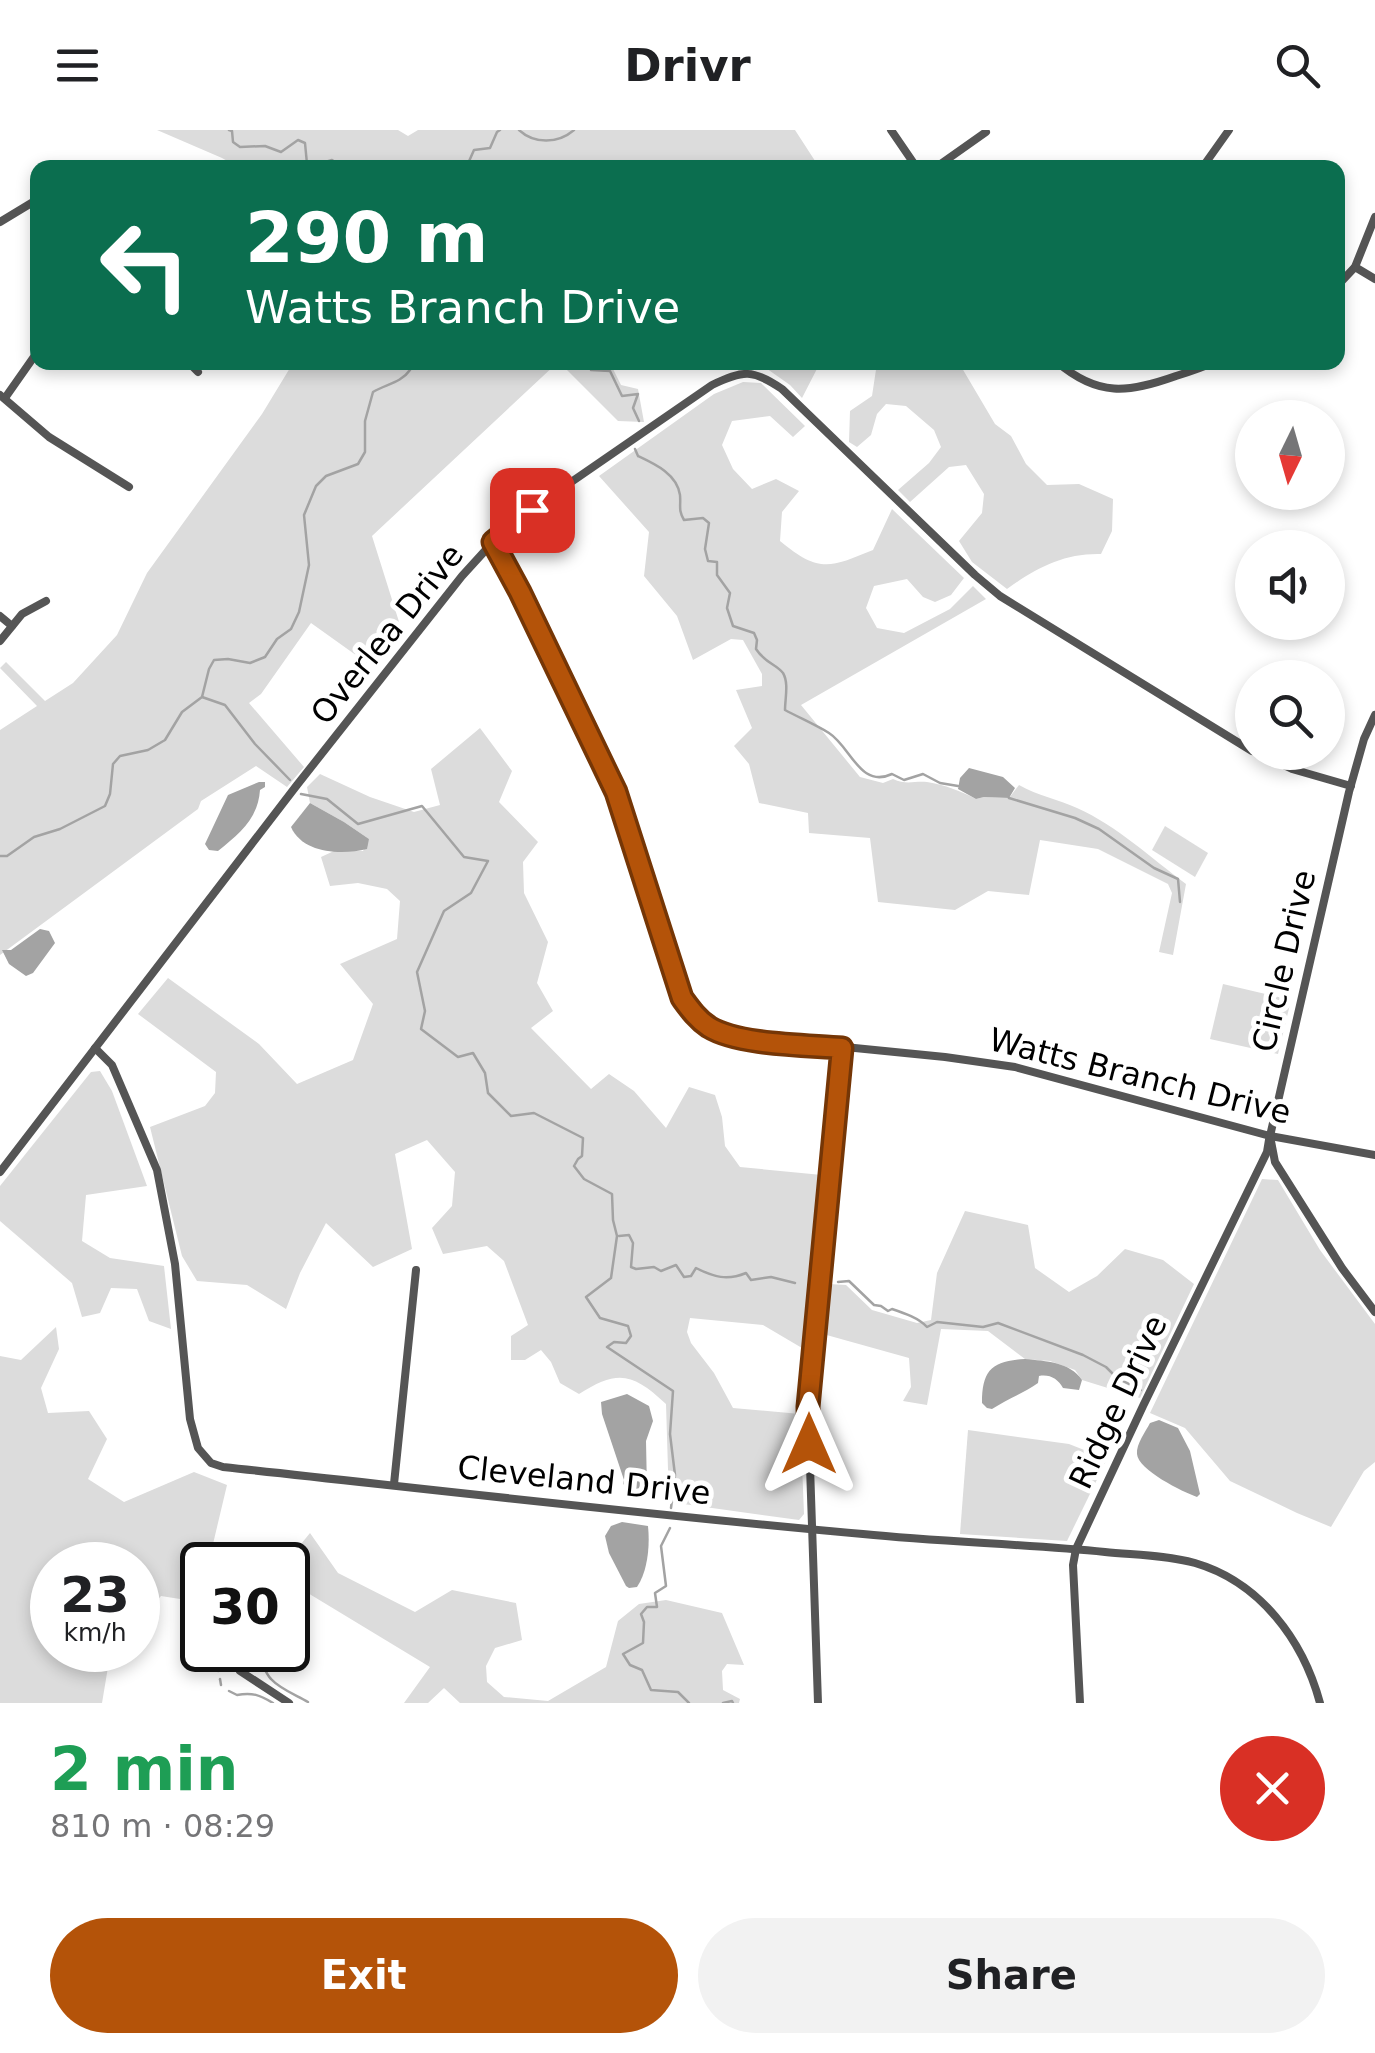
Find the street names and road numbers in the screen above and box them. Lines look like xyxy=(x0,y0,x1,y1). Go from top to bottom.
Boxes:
street label: Overlea Drive xyxy=(303,536,471,732)
street label: Circle Drive xyxy=(1245,866,1323,1056)
street label: Watts Branch Drive xyxy=(985,1020,1295,1132)
street label: Ridge Drive xyxy=(1061,1309,1175,1495)
street label: Cleveland Drive xyxy=(456,1448,712,1512)

